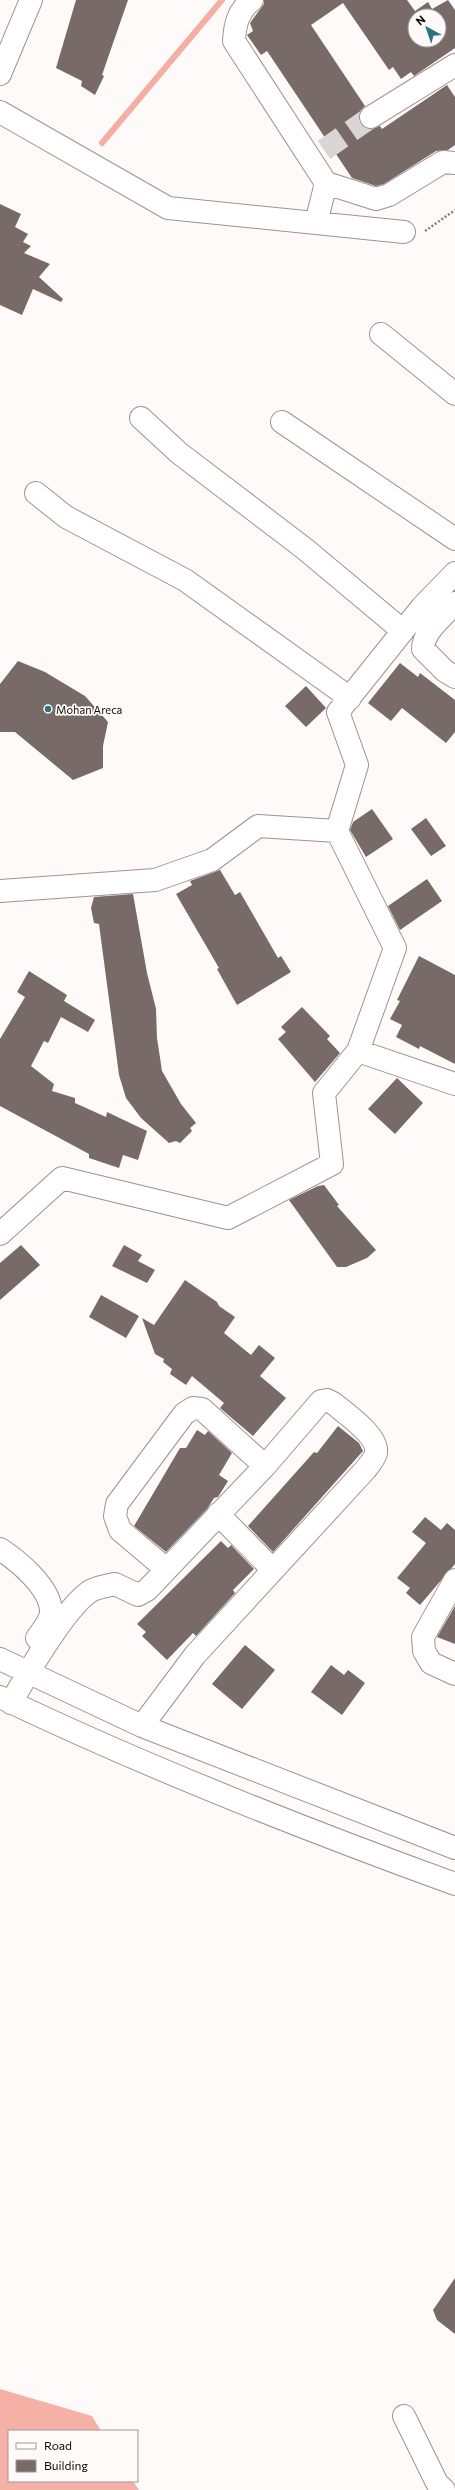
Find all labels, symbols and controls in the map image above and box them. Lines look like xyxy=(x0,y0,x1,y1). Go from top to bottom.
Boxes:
north arrow xyxy=(407,8,447,48)
text: N xyxy=(413,12,428,28)
place label: Mohan Areca xyxy=(56,703,122,716)
marker: Mohan Areca xyxy=(43,704,53,714)
legend xyxy=(8,2430,138,2482)
text: Road xyxy=(44,2438,72,2452)
text: Building xyxy=(44,2458,88,2472)

